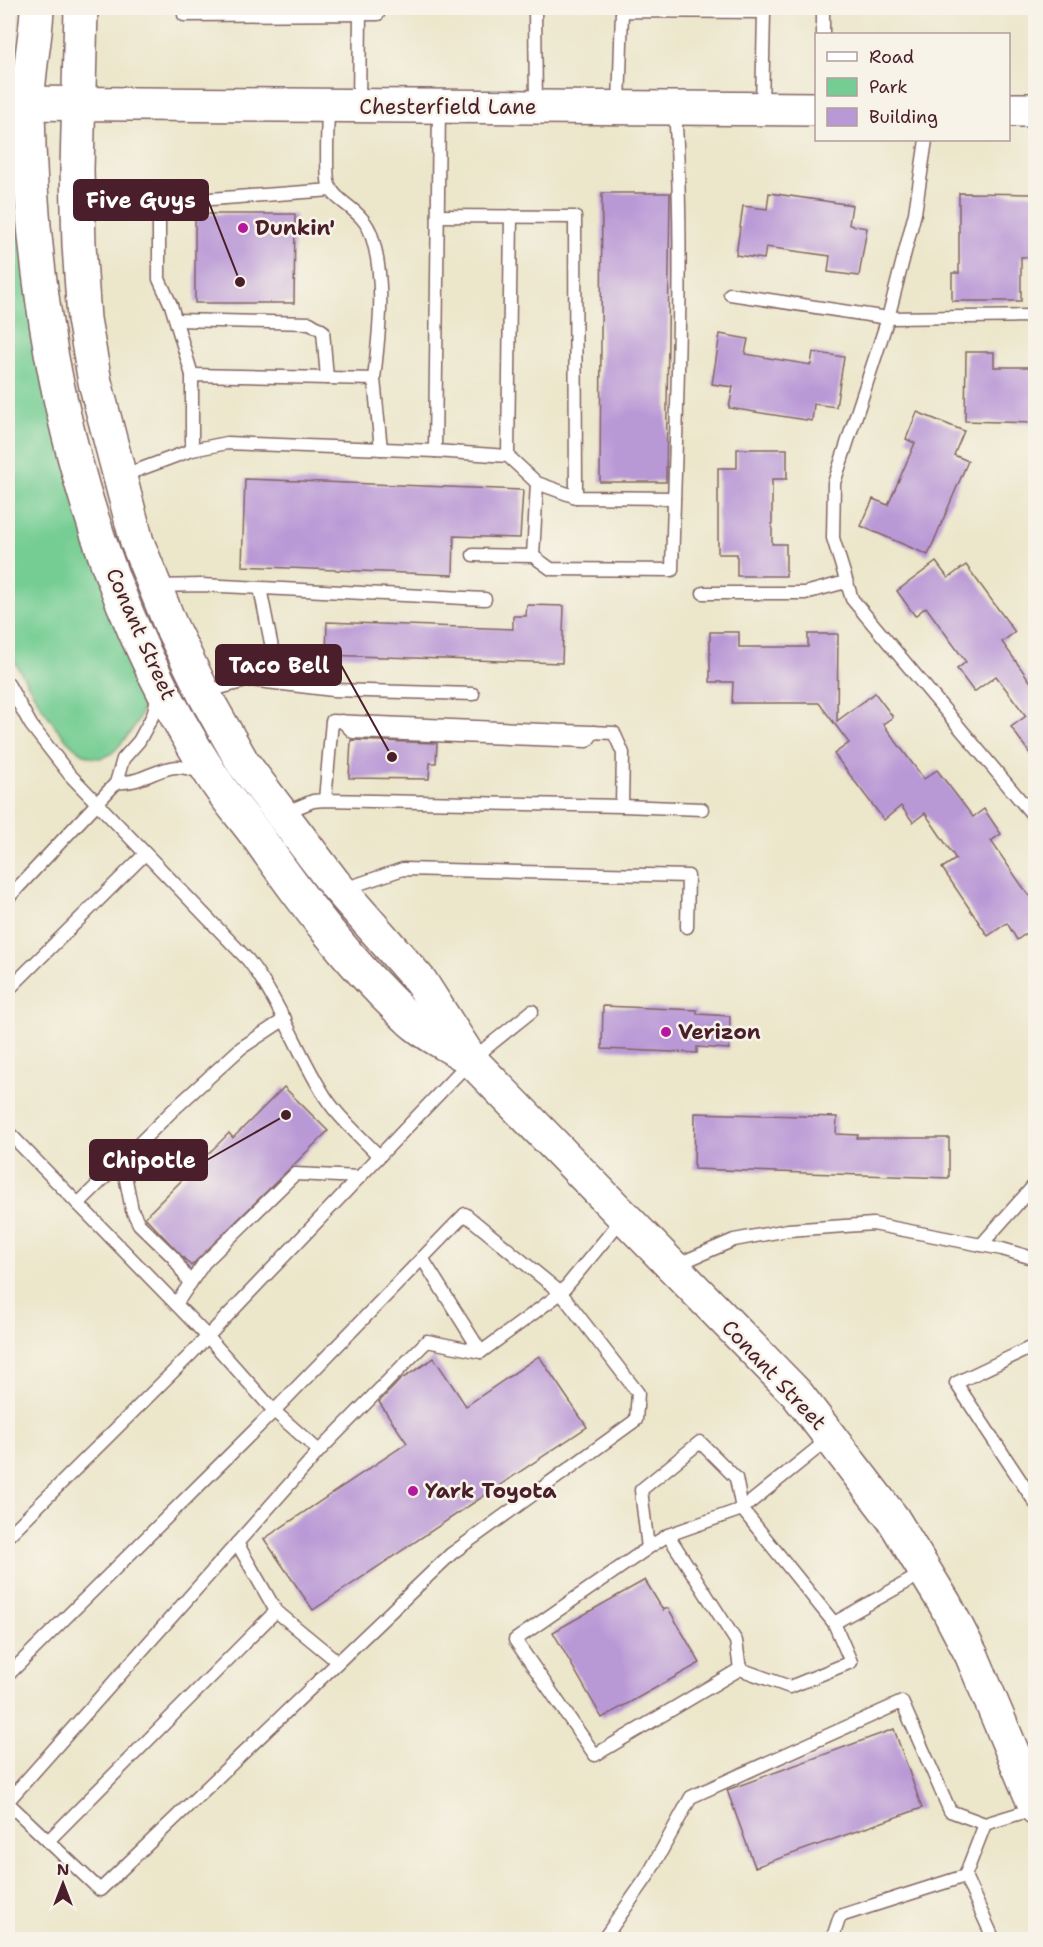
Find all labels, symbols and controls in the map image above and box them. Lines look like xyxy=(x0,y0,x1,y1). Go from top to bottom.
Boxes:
legend xyxy=(815,33,1010,141)
text: Road xyxy=(869,45,914,69)
text: Park xyxy=(869,75,908,99)
street label: Chesterfield Lane xyxy=(359,93,537,121)
text: Building xyxy=(869,105,938,129)
callout: Five Guys xyxy=(74,180,208,220)
text: Five Guys xyxy=(86,186,196,215)
place label: Dunkin' xyxy=(255,214,335,242)
marker: Dunkin' xyxy=(236,221,250,235)
street label: Conant Street xyxy=(99,564,183,704)
callout: Taco Bell xyxy=(216,645,341,685)
text: Taco Bell xyxy=(228,651,330,680)
place label: Verizon xyxy=(678,1018,761,1046)
marker: Verizon xyxy=(659,1025,673,1039)
callout: Chipotle xyxy=(90,1140,207,1180)
text: Chipotle xyxy=(102,1146,196,1175)
street label: Conant Street xyxy=(715,1314,833,1436)
place label: Yark Toyota xyxy=(425,1477,557,1505)
marker: Yark Toyota xyxy=(406,1484,420,1498)
north arrow xyxy=(33,1854,93,1914)
text: N xyxy=(57,1859,69,1880)

